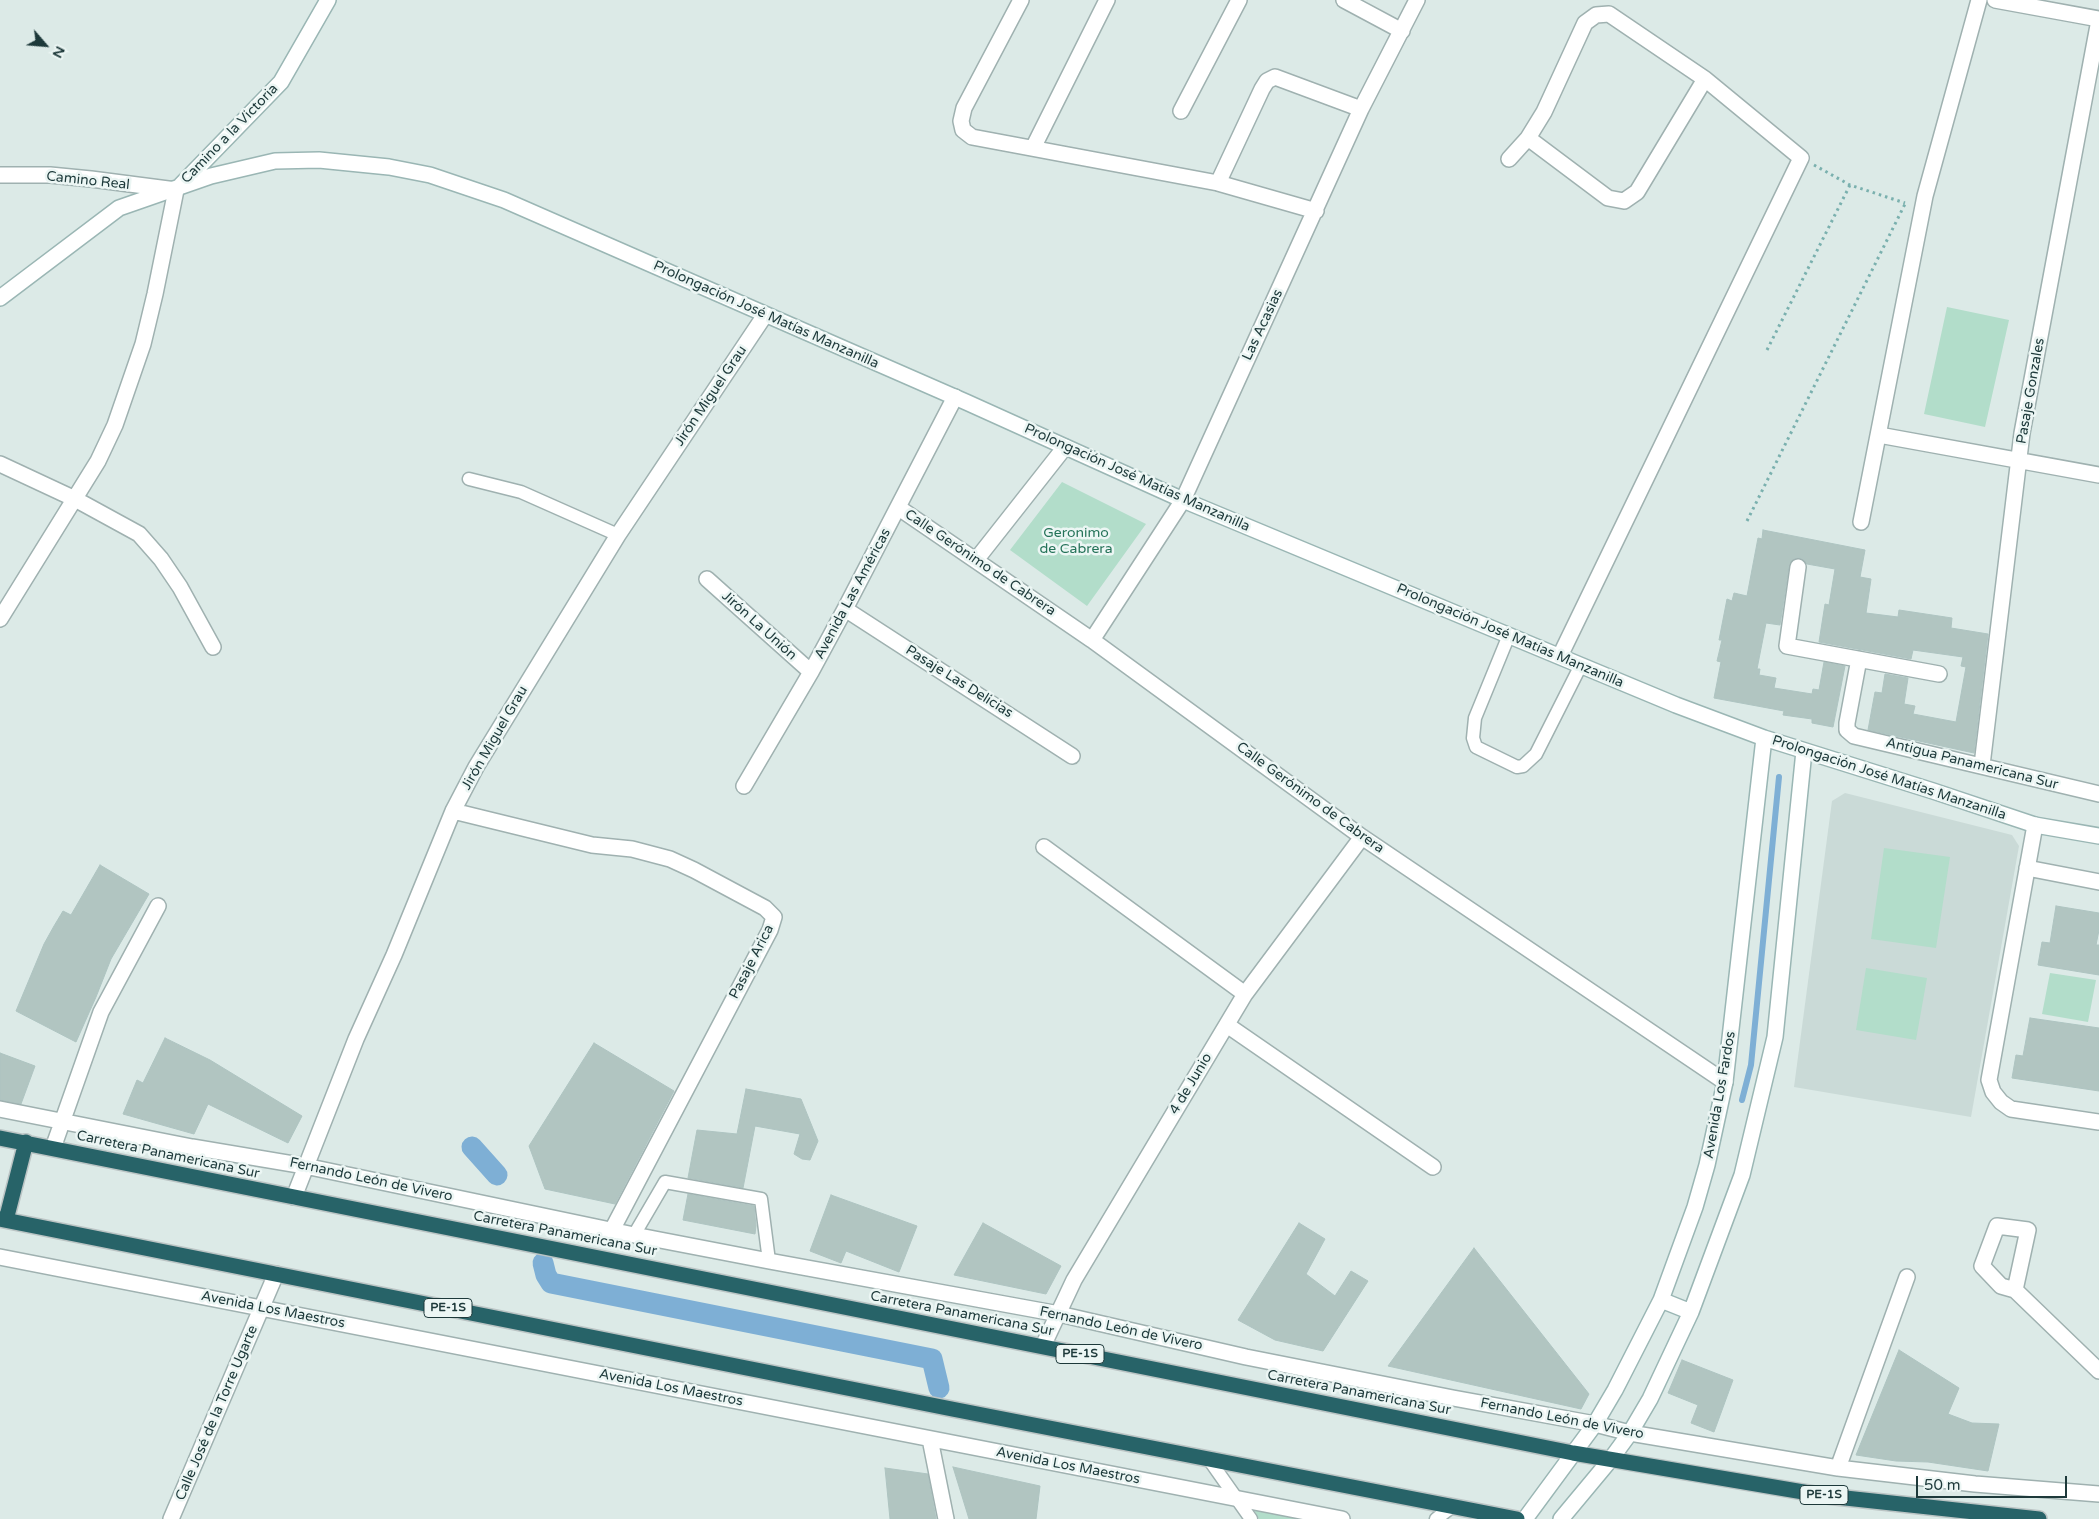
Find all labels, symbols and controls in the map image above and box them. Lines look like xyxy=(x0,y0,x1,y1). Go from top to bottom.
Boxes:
north arrow xyxy=(20,20,70,70)
text: N xyxy=(49,43,69,61)
street label: Camino a la Victoria xyxy=(178,81,282,187)
street label: Camino Real xyxy=(45,168,131,194)
street label: Prolongación José Matías Manzanilla xyxy=(651,257,881,373)
street label: Las Acasias xyxy=(1239,287,1287,363)
street label: Pasaje Gonzales xyxy=(2013,337,2049,445)
street label: Jirón Miguel Grau xyxy=(671,343,751,449)
street label: Prolongación José Matías Manzanilla xyxy=(1022,420,1252,536)
street label: Calle Gerónimo de Cabrera xyxy=(901,506,1059,620)
park label: Geronimo de Cabrera xyxy=(1039,525,1113,558)
street label: Avenida Las Américas xyxy=(811,526,895,662)
street label: Prolongación José Matías Manzanilla xyxy=(1394,580,1626,692)
street label: Jirón La Unión xyxy=(718,588,800,664)
street label: Pasaje Las Delicias xyxy=(902,642,1016,722)
street label: Jirón Miguel Grau xyxy=(458,683,532,793)
street label: Prolongación José Matías Manzanilla xyxy=(1770,732,2008,824)
street label: Antigua Panamericana Sur xyxy=(1884,734,2060,794)
street label: Calle Gerónimo de Cabrera xyxy=(1233,739,1387,857)
street label: Pasaje Arica xyxy=(726,922,778,1002)
street label: Avenida Los Fardos xyxy=(1701,1030,1739,1160)
street label: 4 de Junio xyxy=(1166,1050,1216,1118)
street label: Carretera Panamericana Sur xyxy=(75,1127,261,1183)
street label: Fernando León de Vivero xyxy=(288,1155,454,1205)
street label: Carretera Panamericana Sur xyxy=(472,1208,658,1260)
street label: Avenida Los Maestros xyxy=(200,1288,346,1332)
street label: Carretera Panamericana Sur xyxy=(869,1288,1055,1340)
road number: PE-1S xyxy=(424,1299,472,1318)
street label: Fernando León de Vivero xyxy=(1038,1304,1204,1354)
street label: Calle José de la Torre Ugarte xyxy=(172,1323,262,1503)
road number: PE-1S xyxy=(1056,1345,1104,1364)
street label: Avenida Los Maestros xyxy=(598,1366,744,1410)
street label: Carretera Panamericana Sur xyxy=(1266,1367,1452,1419)
street label: Fernando León de Vivero xyxy=(1479,1395,1645,1443)
street label: Avenida Los Maestros xyxy=(995,1444,1141,1488)
scale bar xyxy=(1919,1466,2070,1498)
text: 50 m xyxy=(1924,1476,1961,1494)
road number: PE-1S xyxy=(1800,1486,1848,1504)

